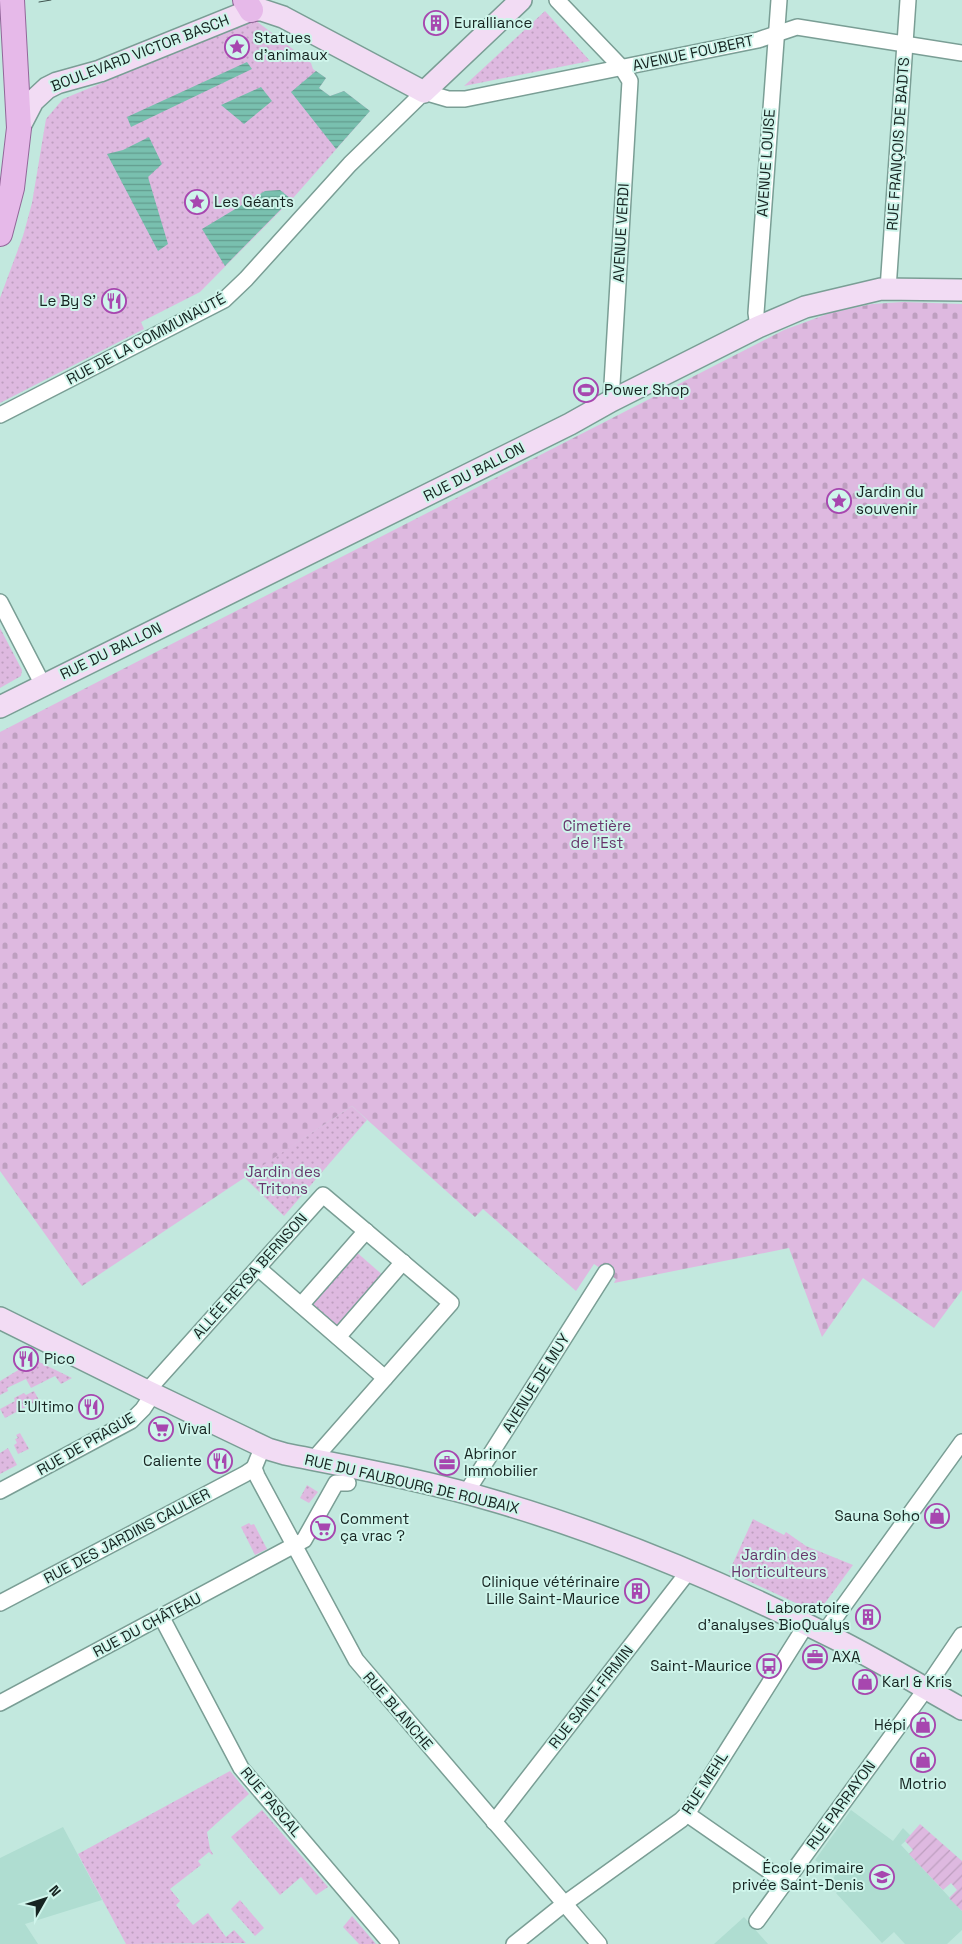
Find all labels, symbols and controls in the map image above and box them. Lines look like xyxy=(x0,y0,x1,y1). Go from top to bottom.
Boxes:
street label: BOULEVARD VICTOR BASCH xyxy=(48,10,232,95)
building icon: Euralliance xyxy=(423,10,449,36)
place label: Euralliance xyxy=(454,13,532,32)
place label: Statues d'animaux xyxy=(254,28,328,64)
street label: AVENUE FOUBERT xyxy=(631,30,755,75)
place icon: Statues d'animaux xyxy=(224,34,250,60)
street label: RUE FRANÇOIS DE BADTS xyxy=(882,57,913,231)
street label: AVENUE LOUISE xyxy=(752,108,779,217)
street label: AVENUE VERDI xyxy=(608,183,633,283)
place icon: Les Géants xyxy=(184,189,210,215)
place label: Les Géants xyxy=(214,192,294,211)
restaurant icon: Le By S' xyxy=(101,288,127,314)
street label: RUE DE LA COMMUNAUTÉ xyxy=(63,289,229,389)
place label: Le By S' xyxy=(39,291,96,310)
sports icon: Power Shop xyxy=(573,377,599,403)
place label: Power Shop xyxy=(604,380,689,399)
street label: RUE DU BALLON xyxy=(420,438,528,505)
place label: Jardin du souvenir xyxy=(856,482,924,518)
place icon: Jardin du souvenir xyxy=(826,488,852,514)
street label: RUE DU BALLON xyxy=(57,618,165,683)
park label: Cimetière de l'Est xyxy=(563,816,631,852)
park label: Jardin des Tritons xyxy=(245,1162,321,1198)
street label: ALLÉE REYSA BERNSON xyxy=(188,1209,311,1342)
street label: AVENUE DE MUY xyxy=(498,1330,574,1436)
restaurant icon: Pico xyxy=(13,1346,39,1372)
place label: Pico xyxy=(44,1349,75,1368)
restaurant icon: L'Ultimo xyxy=(78,1394,104,1420)
place label: L'Ultimo xyxy=(17,1397,74,1416)
street label: RUE DE PRAGUE xyxy=(33,1408,138,1479)
supermarket icon: Vival xyxy=(148,1416,174,1442)
place label: Vival xyxy=(178,1419,211,1438)
place label: Abrinor Immobilier xyxy=(464,1444,538,1480)
restaurant icon: Caliente xyxy=(207,1448,233,1474)
street label: RUE DU FAUBOURG DE ROUBAIX xyxy=(303,1450,522,1518)
office icon: Abrinor Immobilier xyxy=(434,1450,460,1476)
place label: Caliente xyxy=(143,1451,202,1470)
street label: RUE DES JARDINS CAULIER xyxy=(40,1484,213,1588)
shop icon: Sauna Soho xyxy=(924,1503,950,1529)
place label: Sauna Soho xyxy=(835,1506,920,1525)
place label: Comment ça vrac ? xyxy=(340,1509,410,1545)
supermarket icon: Comment ça vrac ? xyxy=(310,1515,336,1541)
park label: Jardin des Horticulteurs xyxy=(731,1545,827,1581)
place label: Clinique vétérinaire Lille Saint-Maurice xyxy=(482,1572,620,1608)
building icon: Clinique vétérinaire Lille Saint-Maurice xyxy=(624,1578,650,1604)
street label: RUE DU CHÂTEAU xyxy=(89,1588,204,1661)
place label: Laboratoire d'analyses BioQualys xyxy=(698,1598,850,1634)
building icon: Laboratoire d'analyses BioQualys xyxy=(855,1604,881,1630)
street label: RUE SAINT-FIRMIN xyxy=(544,1641,637,1752)
office icon: AXA xyxy=(802,1644,828,1670)
place label: AXA xyxy=(832,1647,861,1666)
bus stop icon: Saint-Maurice xyxy=(756,1653,782,1679)
place label: Saint-Maurice xyxy=(650,1656,752,1675)
street label: RUE BLANCHE xyxy=(359,1668,437,1754)
shop icon: Karl & Kris xyxy=(852,1669,878,1695)
place label: Karl & Kris xyxy=(882,1672,952,1691)
shop icon: Hépi xyxy=(910,1712,936,1738)
place label: Hépi xyxy=(874,1715,906,1734)
shop icon: Motrio xyxy=(910,1747,936,1773)
street label: RUE MEHL xyxy=(677,1748,732,1818)
street label: RUE PARRAYON xyxy=(802,1757,879,1853)
street label: RUE PASCAL xyxy=(237,1763,306,1841)
place label: Motrio xyxy=(899,1774,947,1793)
place label: École primaire privée Saint-Denis xyxy=(732,1858,864,1894)
school or university icon: École primaire privée Saint-Denis xyxy=(869,1864,895,1890)
north arrow xyxy=(20,1874,70,1924)
text: N xyxy=(45,1882,65,1900)

